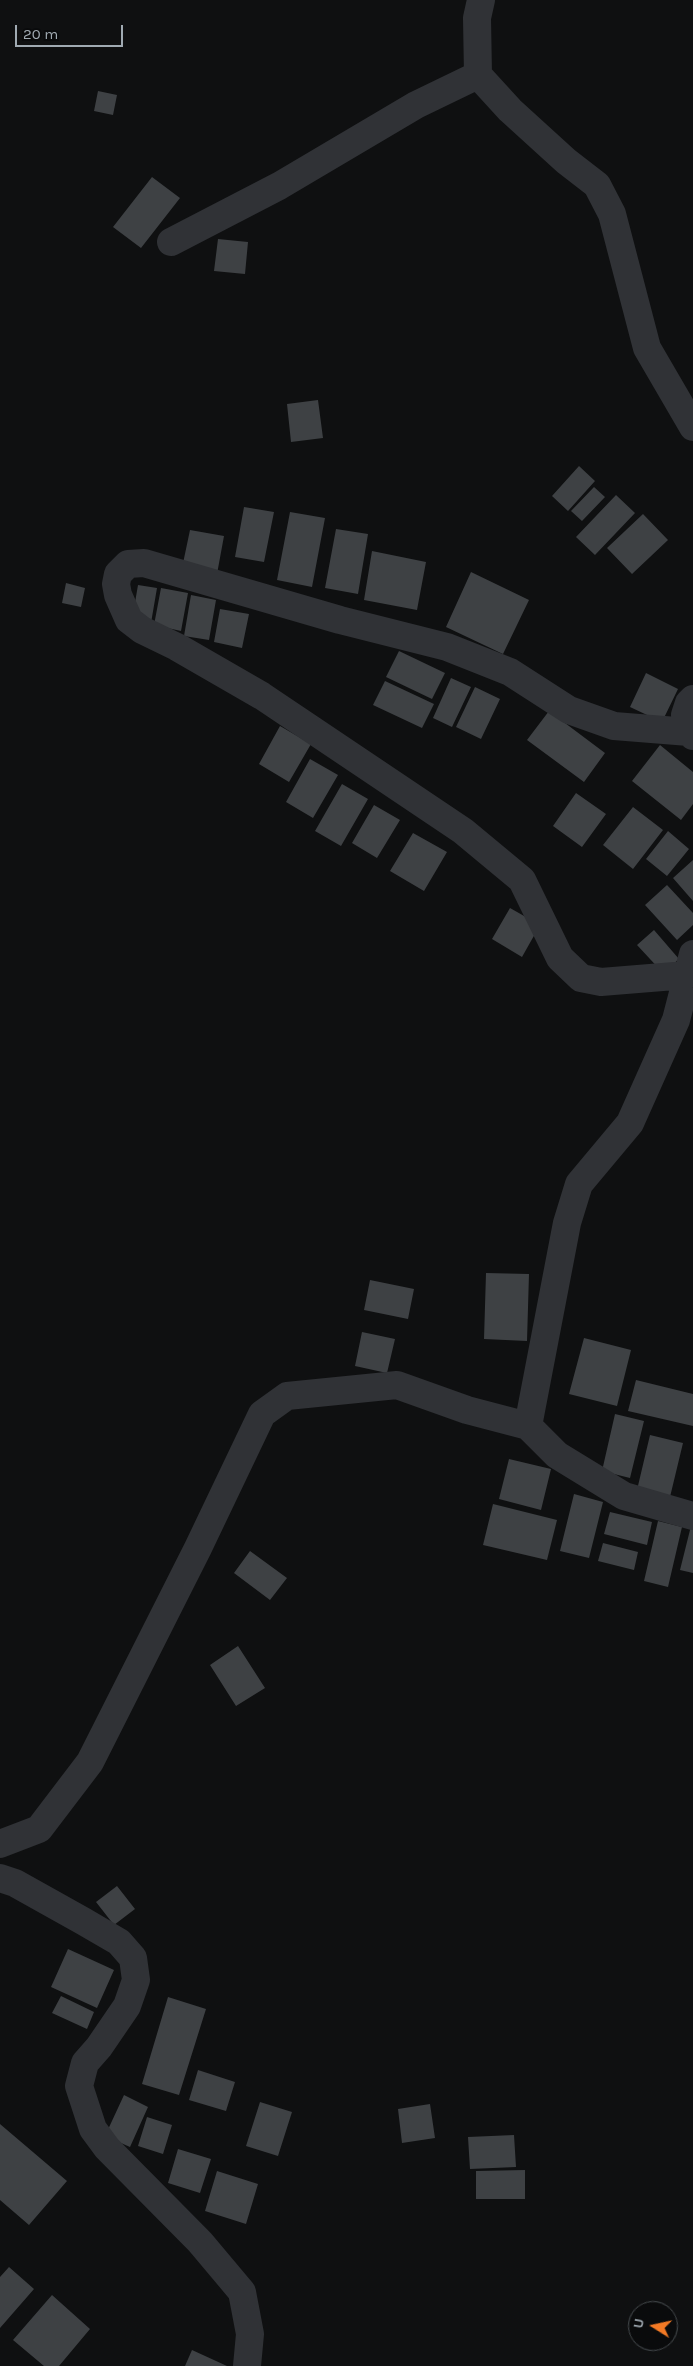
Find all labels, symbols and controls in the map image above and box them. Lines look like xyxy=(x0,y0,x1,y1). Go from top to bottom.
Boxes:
scale bar xyxy=(18,15,125,47)
text: 20 m xyxy=(23,25,58,43)
north arrow xyxy=(628,2301,678,2351)
text: U xyxy=(630,2317,648,2330)

